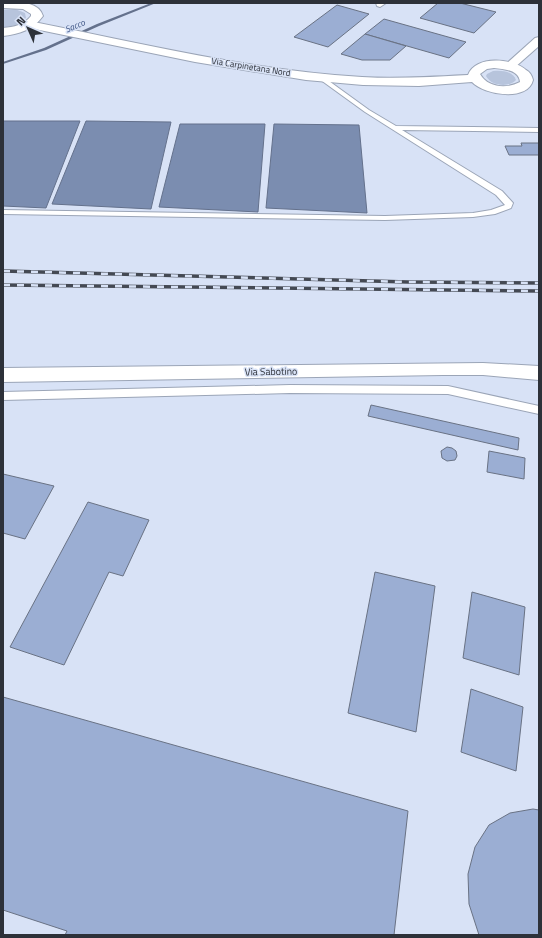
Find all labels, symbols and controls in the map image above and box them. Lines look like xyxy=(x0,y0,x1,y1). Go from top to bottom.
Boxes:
north arrow xyxy=(8,8,48,48)
text: N xyxy=(13,13,29,29)
water label: Sacco xyxy=(63,15,87,36)
street label: Via Carpinetana Nord xyxy=(211,54,292,79)
street label: Via Sabotino xyxy=(245,364,297,379)

